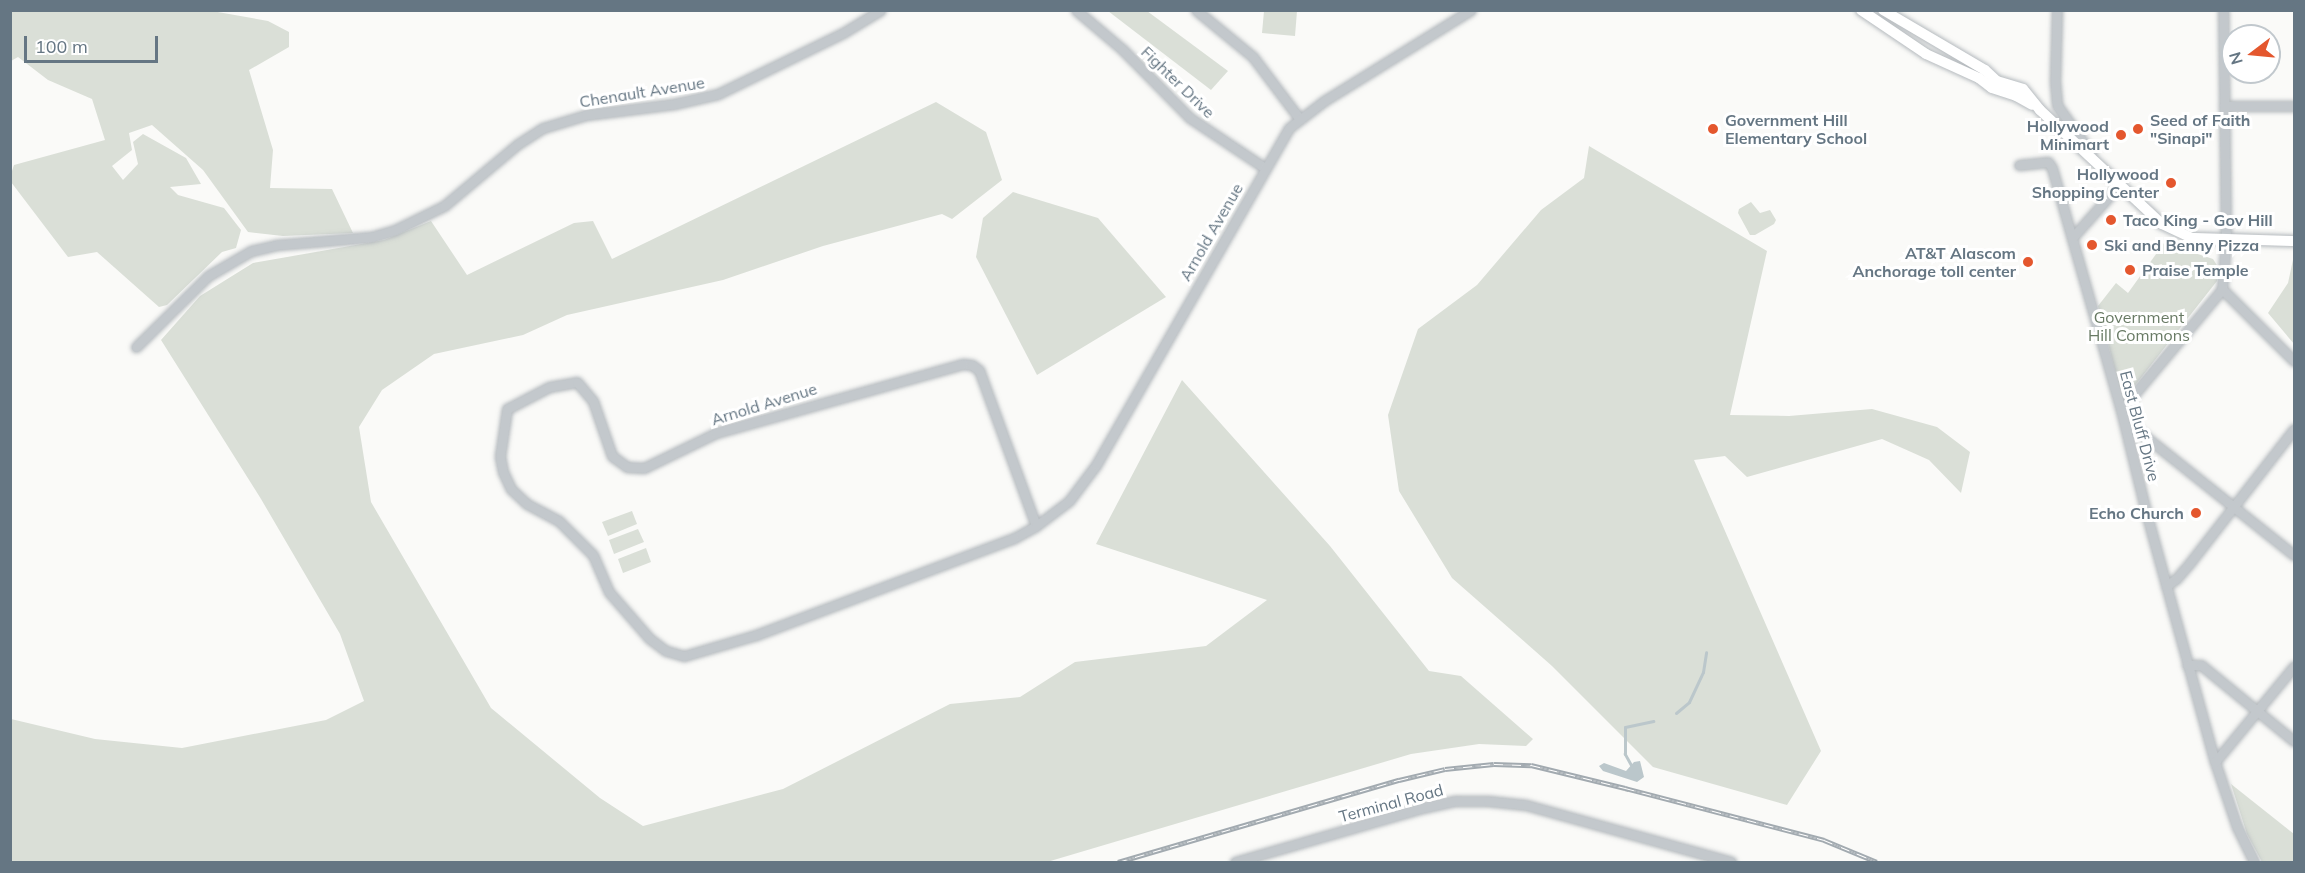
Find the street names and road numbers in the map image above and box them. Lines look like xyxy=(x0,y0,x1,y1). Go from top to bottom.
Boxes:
street label: Fighter Drive xyxy=(1137,42,1219,122)
street label: Chenault Avenue xyxy=(578,73,706,111)
street label: Arnold Avenue xyxy=(1175,180,1247,284)
street label: East Bluff Drive xyxy=(2116,369,2164,483)
street label: Arnold Avenue xyxy=(709,379,819,429)
street label: Terminal Road xyxy=(1337,780,1445,826)

